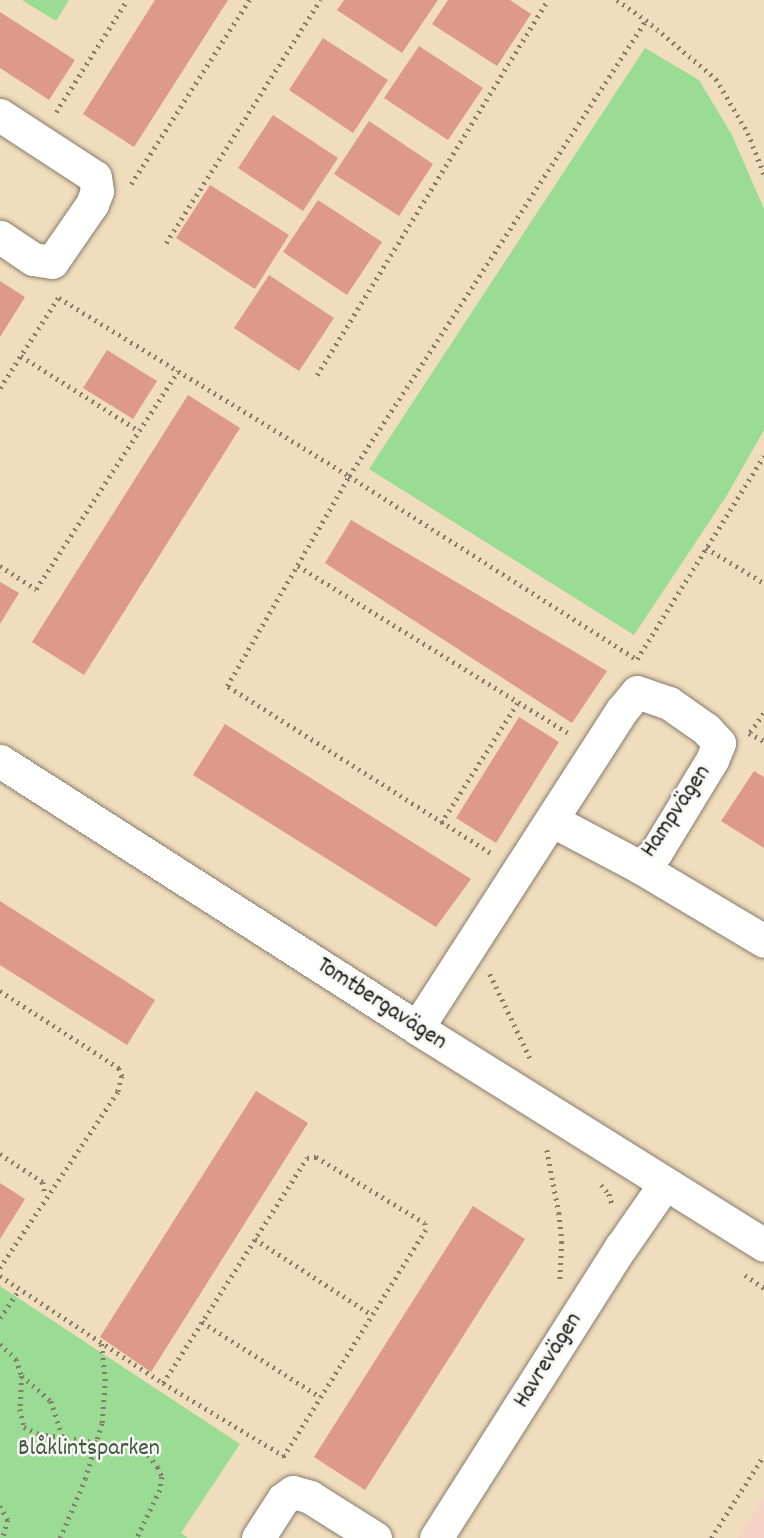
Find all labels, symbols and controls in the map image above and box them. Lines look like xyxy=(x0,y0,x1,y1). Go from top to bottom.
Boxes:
street label: Hampvägen xyxy=(636,760,718,864)
street label: Tomtbergavägen xyxy=(311,952,451,1058)
street label: Havrevägen xyxy=(508,1308,590,1414)
park label: Blåklintsparken xyxy=(18,1436,160,1464)

